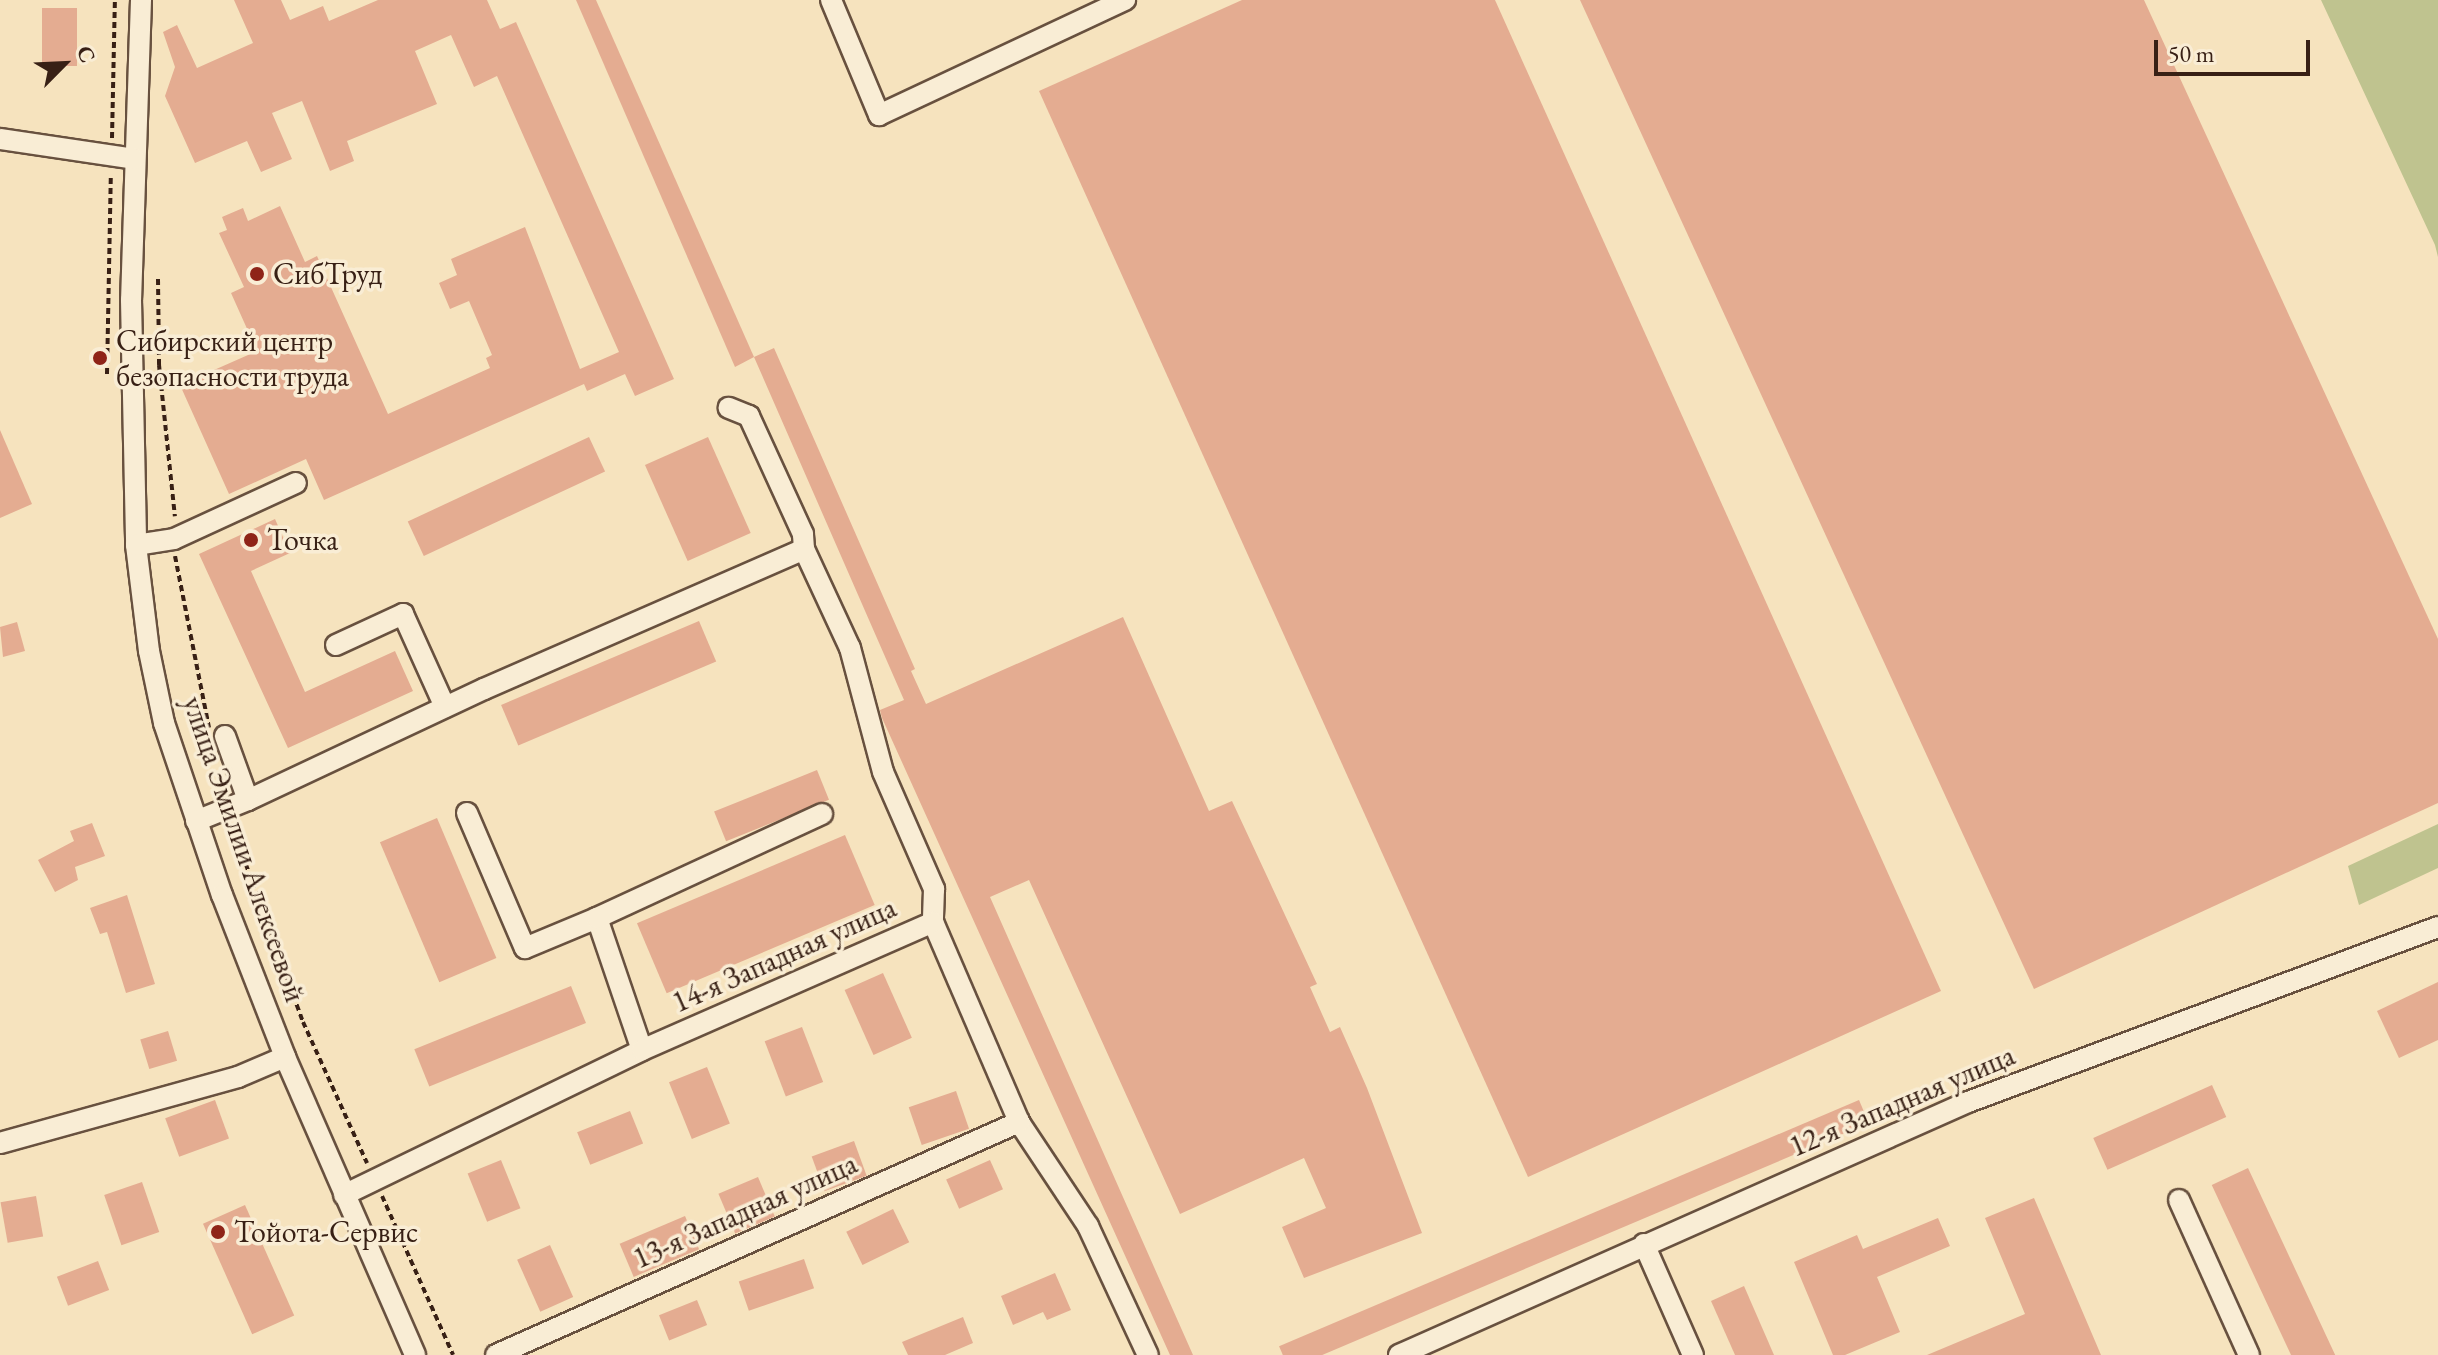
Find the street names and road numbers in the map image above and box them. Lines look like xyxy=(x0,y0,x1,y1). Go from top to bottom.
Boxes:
street label: улица Эмилии Алексеевой xyxy=(175,691,313,1007)
street label: 14-я Западная улица xyxy=(666,889,902,1021)
street label: 12-я Западная улица xyxy=(1784,1037,2020,1165)
street label: 13-я Западная улица xyxy=(627,1145,863,1277)

